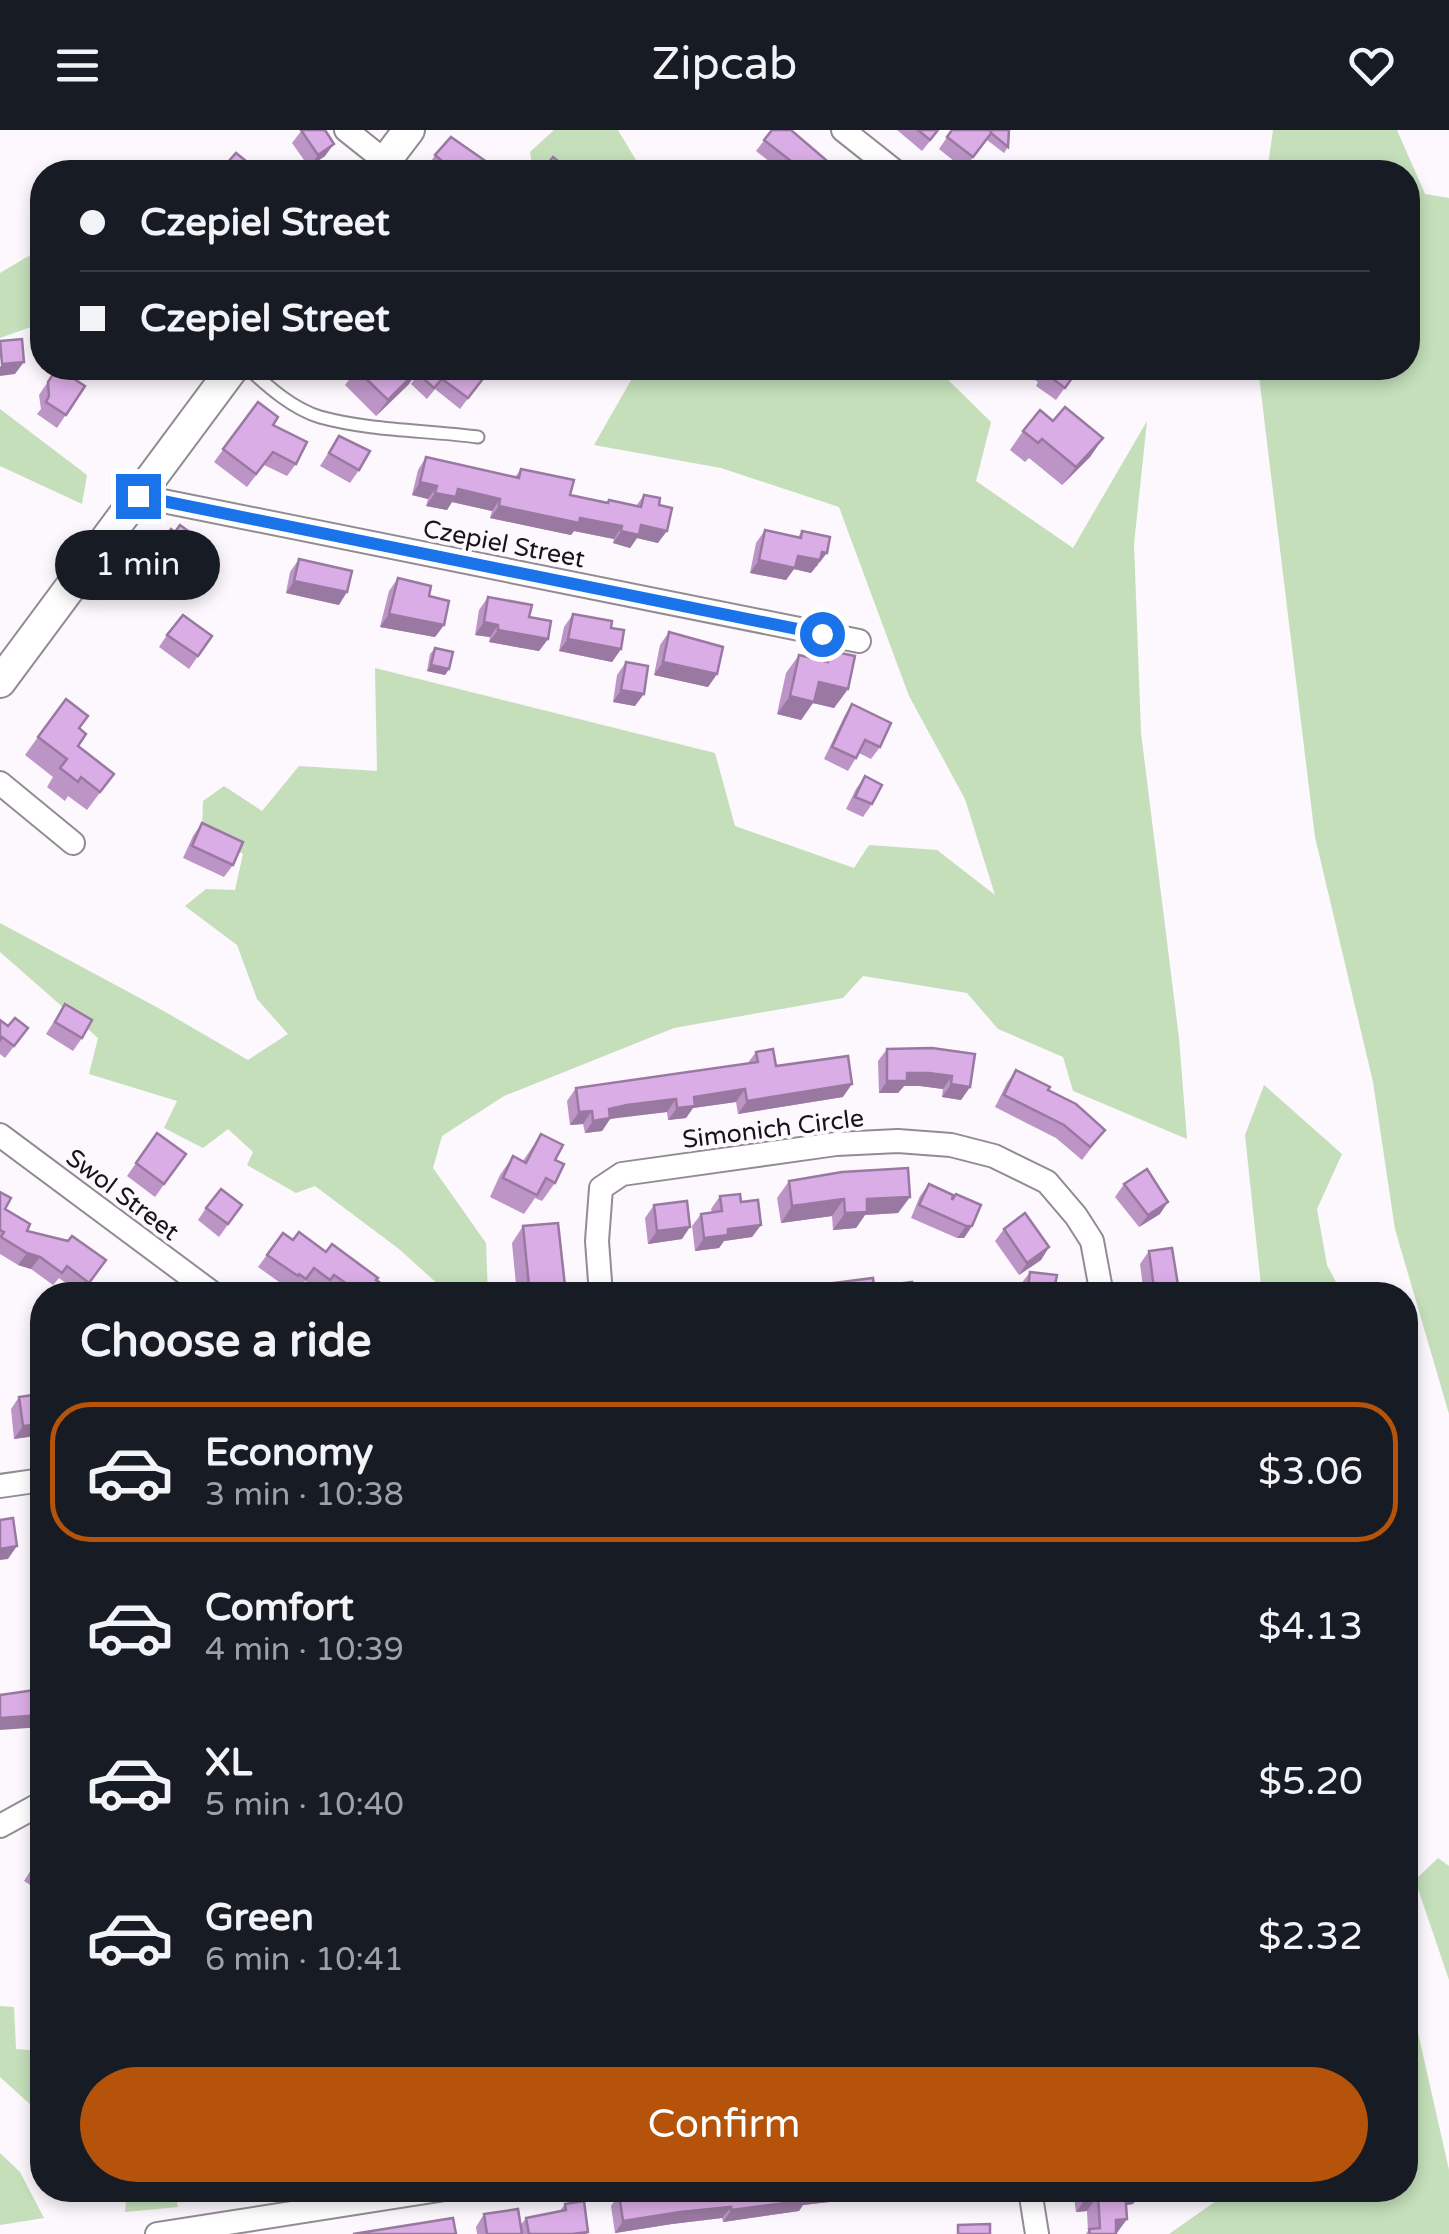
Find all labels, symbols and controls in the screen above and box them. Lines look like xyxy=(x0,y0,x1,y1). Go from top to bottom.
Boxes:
icon: menu xyxy=(50,38,105,93)
text: Zipcab xyxy=(652,38,797,92)
icon: heart xyxy=(1344,38,1399,93)
text: Czepiel Street xyxy=(140,200,390,246)
text: Czepiel Street xyxy=(140,296,390,342)
route end xyxy=(116,474,161,519)
street label: Czepiel Street xyxy=(420,514,588,574)
callout: 1 min xyxy=(56,531,220,601)
text: 1 min xyxy=(95,546,180,584)
route start xyxy=(800,612,845,657)
street label: Simonich Circle xyxy=(681,1103,866,1155)
street label: Swol Street xyxy=(60,1143,185,1247)
text: Choose a ride xyxy=(80,1315,371,1369)
icon: car xyxy=(85,1427,175,1517)
text: Economy xyxy=(205,1430,373,1476)
text: $3.06 xyxy=(1258,1449,1363,1495)
text: 3 min · 10:38 xyxy=(205,1476,404,1514)
icon: car xyxy=(85,1582,175,1672)
text: Comfort xyxy=(205,1585,354,1631)
text: $4.13 xyxy=(1258,1604,1363,1650)
text: 4 min · 10:39 xyxy=(205,1631,404,1669)
icon: car xyxy=(85,1737,175,1827)
text: XL xyxy=(205,1740,252,1786)
text: $5.20 xyxy=(1258,1759,1363,1805)
text: 5 min · 10:40 xyxy=(205,1786,404,1824)
icon: car xyxy=(85,1892,175,1982)
text: Green xyxy=(205,1895,314,1941)
text: $2.32 xyxy=(1258,1914,1363,1960)
text: 6 min · 10:41 xyxy=(205,1941,404,1979)
button: Confirm xyxy=(80,2067,1368,2182)

